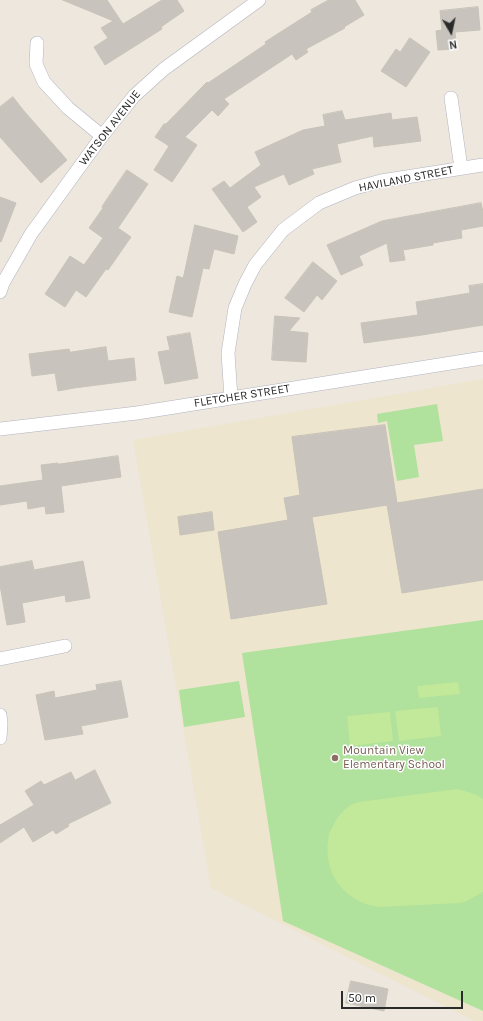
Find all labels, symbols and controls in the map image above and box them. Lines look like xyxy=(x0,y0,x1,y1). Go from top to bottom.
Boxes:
north arrow xyxy=(431,12,471,52)
text: N xyxy=(448,37,458,51)
street label: WATSON AVENUE xyxy=(76,87,144,169)
street label: HAVILAND STREET xyxy=(357,163,455,195)
street label: FLETCHER STREET xyxy=(193,381,291,411)
place label: Mountain View Elementary School xyxy=(343,744,445,772)
marker: Mountain View Elementary School xyxy=(330,753,340,763)
scale bar xyxy=(343,983,465,1009)
text: 50 m xyxy=(348,991,376,1005)

